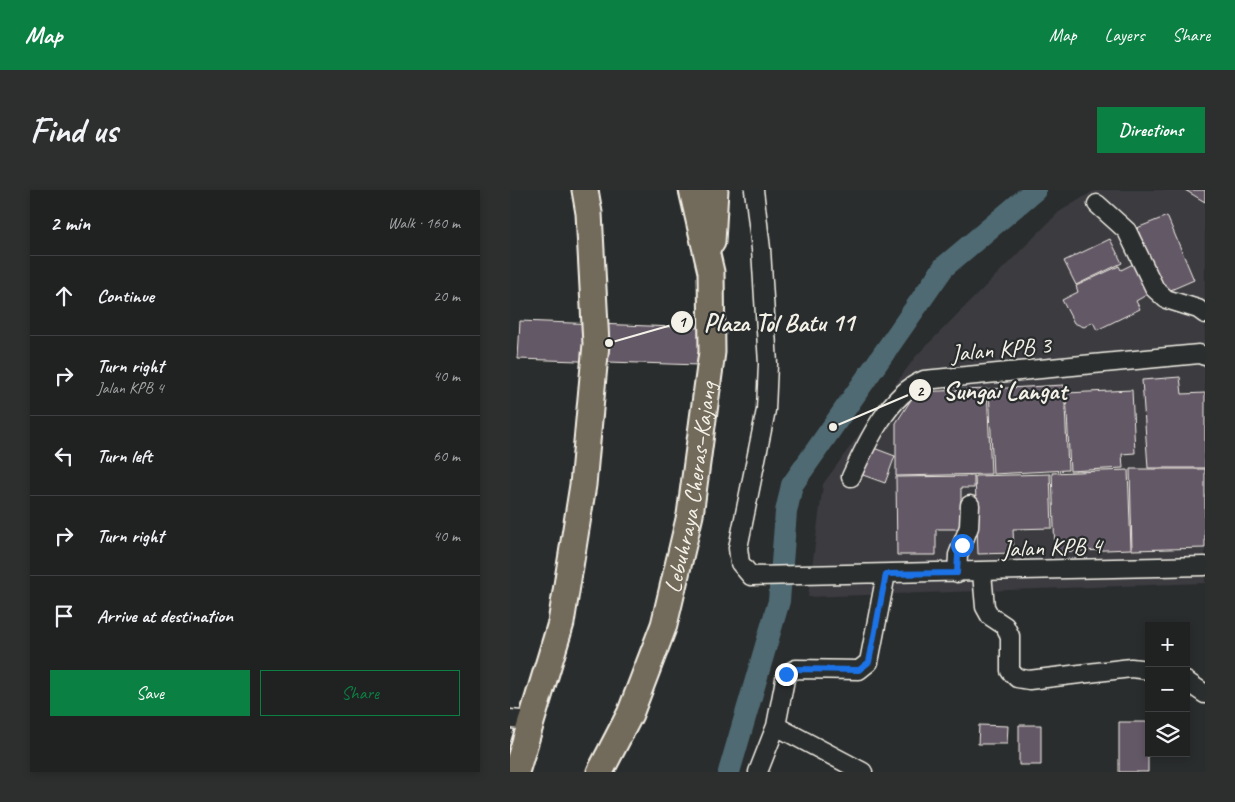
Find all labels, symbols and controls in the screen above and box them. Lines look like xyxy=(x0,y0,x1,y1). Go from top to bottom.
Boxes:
text: Map xyxy=(25,20,62,50)
text: Map xyxy=(1049,24,1077,46)
text: Layers xyxy=(1105,24,1144,46)
text: Share xyxy=(1172,24,1210,46)
button: Directions xyxy=(1097,107,1205,153)
text: Find us xyxy=(30,108,117,153)
text: 2 min xyxy=(50,210,90,236)
text: Walk · 160 m xyxy=(388,213,460,233)
icon: ahead xyxy=(50,282,78,310)
text: Continue xyxy=(97,284,154,308)
text: 20 m xyxy=(433,286,460,306)
callout: Plaza Tol Batu 11 xyxy=(669,302,865,342)
text: Plaza Tol Batu 11 xyxy=(704,307,857,339)
text: 1 xyxy=(679,313,688,332)
street label: Jalan KPB 3 xyxy=(949,330,1054,368)
text: Turn right xyxy=(97,354,164,378)
icon: right xyxy=(50,362,78,390)
text: 40 m xyxy=(433,366,460,386)
callout: Sungai Langat xyxy=(908,370,1077,410)
text: Sungai Langat xyxy=(943,375,1070,407)
text: Jalan KPB 4 xyxy=(97,378,164,398)
street label: Lebuhraya Cheras–Kajang xyxy=(657,378,723,596)
text: 2 xyxy=(917,382,925,401)
icon: left xyxy=(50,442,78,470)
text: Turn left xyxy=(97,444,152,468)
text: 60 m xyxy=(433,446,460,466)
icon: right xyxy=(50,522,78,550)
text: Turn right xyxy=(97,524,164,548)
text: 40 m xyxy=(433,526,460,546)
street label: Jalan KPB 4 xyxy=(1000,530,1105,564)
route start xyxy=(951,534,974,557)
icon: arrive xyxy=(50,602,78,630)
text: Arrive at destination xyxy=(97,604,233,628)
map controls xyxy=(1145,622,1190,757)
button: + xyxy=(1145,622,1190,667)
route end xyxy=(775,663,798,686)
button: − xyxy=(1145,667,1190,712)
button: Save xyxy=(50,670,250,716)
button: Share xyxy=(260,670,460,716)
button: layers xyxy=(1145,712,1190,757)

